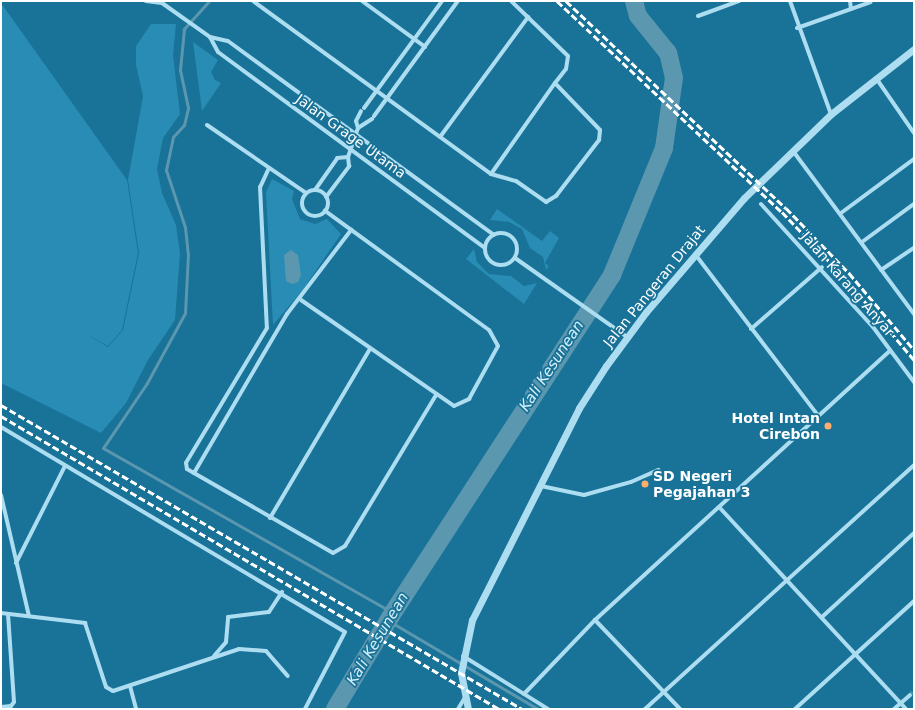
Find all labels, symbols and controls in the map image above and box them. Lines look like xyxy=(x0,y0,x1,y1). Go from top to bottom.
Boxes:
street label: Jalan Grage Utama xyxy=(293,90,409,182)
street label: Jalan Pangeran Drajat xyxy=(600,222,708,350)
street label: Jalan Karang Anyar xyxy=(798,228,898,340)
water label: Kali Kesunean xyxy=(516,317,588,415)
place label: Hotel Intan Cirebon xyxy=(732,410,820,442)
marker: Hotel Intan Cirebon xyxy=(823,421,833,431)
place label: SD Negeri Pegajahan 3 xyxy=(653,468,750,500)
marker: SD Negeri Pegajahan 3 xyxy=(640,479,650,489)
water label: Kali Kesunean xyxy=(343,589,413,689)

